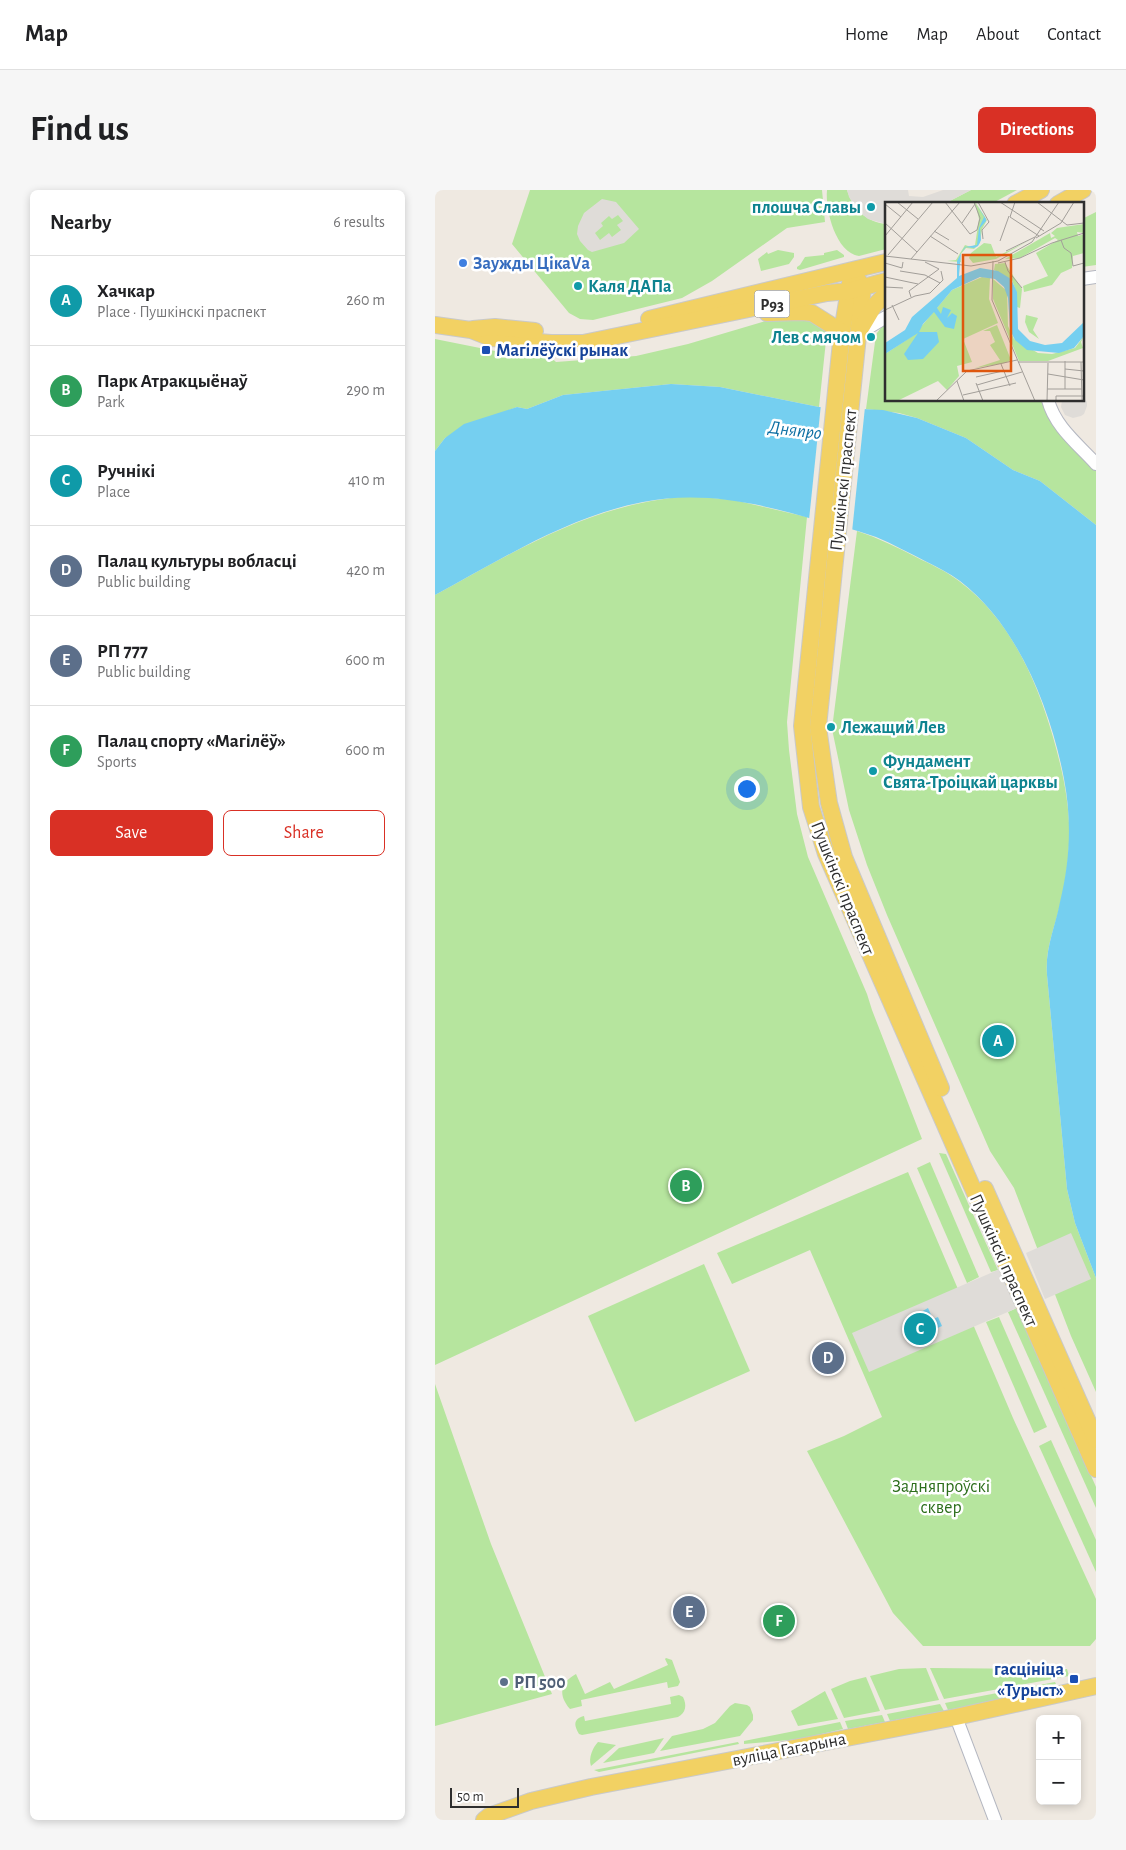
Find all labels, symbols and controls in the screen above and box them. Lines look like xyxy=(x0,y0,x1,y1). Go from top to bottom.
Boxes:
text: Map xyxy=(25,22,68,46)
text: Home xyxy=(845,26,888,44)
text: Map xyxy=(916,26,948,44)
text: About xyxy=(976,26,1019,44)
text: Contact xyxy=(1047,26,1101,44)
button: Directions xyxy=(978,107,1096,153)
text: Find us xyxy=(30,112,129,147)
place label: плошча Славы xyxy=(752,199,861,217)
marker: плошча Славы xyxy=(865,201,877,213)
inset map xyxy=(885,202,1083,401)
text: Nearby xyxy=(50,212,111,233)
text: 6 results xyxy=(333,214,385,230)
place label: Заужды ЦікаVа xyxy=(473,255,590,273)
marker: Заужды ЦікаVа xyxy=(457,257,469,269)
place label: Каля ДАПа xyxy=(588,278,672,296)
marker: Каля ДАПа xyxy=(572,280,584,292)
text: Хачкар xyxy=(97,282,155,301)
road number: Р93 xyxy=(755,290,789,318)
text: A xyxy=(61,292,71,308)
text: 260 m xyxy=(346,292,385,308)
text: Place · Пушкінскі праспект xyxy=(97,304,266,320)
place label: Лев с мячом xyxy=(771,329,861,347)
marker: Лев с мячом xyxy=(865,331,877,343)
place label: Магілёўскі рынак xyxy=(496,342,628,360)
marker: Магілёўскі рынак xyxy=(480,344,492,356)
text: Парк Атракцыёнаў xyxy=(97,372,248,391)
text: B xyxy=(61,382,71,398)
text: 290 m xyxy=(346,382,385,398)
text: Park xyxy=(97,394,125,410)
street label: Пушкінскі праспект xyxy=(828,408,860,552)
water label: Дняпро xyxy=(766,418,823,443)
text: Ручнікі xyxy=(97,462,155,481)
text: C xyxy=(62,472,70,488)
text: 410 m xyxy=(348,472,385,488)
text: Place xyxy=(97,484,130,500)
text: Палац культуры вобласці xyxy=(97,552,297,571)
text: D xyxy=(61,562,71,578)
text: 420 m xyxy=(346,562,385,578)
text: Public building xyxy=(97,574,191,590)
text: РП 777 xyxy=(97,642,148,661)
text: E xyxy=(62,652,70,668)
text: 600 m xyxy=(345,652,385,668)
text: Public building xyxy=(97,664,191,680)
place label: Лежащий Лев xyxy=(841,719,946,737)
marker: Лежащий Лев xyxy=(825,721,837,733)
text: Палац спорту «Магілёў» xyxy=(97,732,286,751)
text: F xyxy=(62,742,70,758)
text: 600 m xyxy=(345,742,385,758)
place label: Фундамент Свята-Троіцкай царквы xyxy=(883,753,1058,792)
text: Sports xyxy=(97,754,137,770)
marker: Фундамент Свята-Троіцкай царквы xyxy=(867,765,879,777)
your location xyxy=(734,776,760,802)
button: Save xyxy=(50,810,213,856)
button: Share xyxy=(223,810,385,856)
street label: Пушкінскі праспект xyxy=(807,819,877,958)
pin: A xyxy=(982,1022,1014,1060)
pin: B xyxy=(670,1167,702,1205)
street label: Пушкінскі праспект xyxy=(966,1192,1041,1330)
pin: C xyxy=(904,1310,936,1348)
pin: D xyxy=(812,1339,844,1377)
park label: Задняпроўскі сквер xyxy=(892,1478,990,1517)
pin: E xyxy=(673,1593,705,1631)
pin: F xyxy=(763,1602,795,1640)
place label: гасцініца «Турыст» xyxy=(994,1661,1064,1700)
marker: гасцініца «Турыст» xyxy=(1068,1673,1080,1685)
place label: РП 500 xyxy=(514,1674,566,1692)
marker: РП 500 xyxy=(498,1676,510,1688)
map controls xyxy=(1036,1715,1081,1805)
button: + xyxy=(1036,1715,1081,1760)
street label: вуліца Гагарына xyxy=(731,1730,848,1770)
button: − xyxy=(1036,1760,1081,1805)
scale bar xyxy=(450,1785,519,1808)
text: 50 m xyxy=(457,1790,484,1804)

